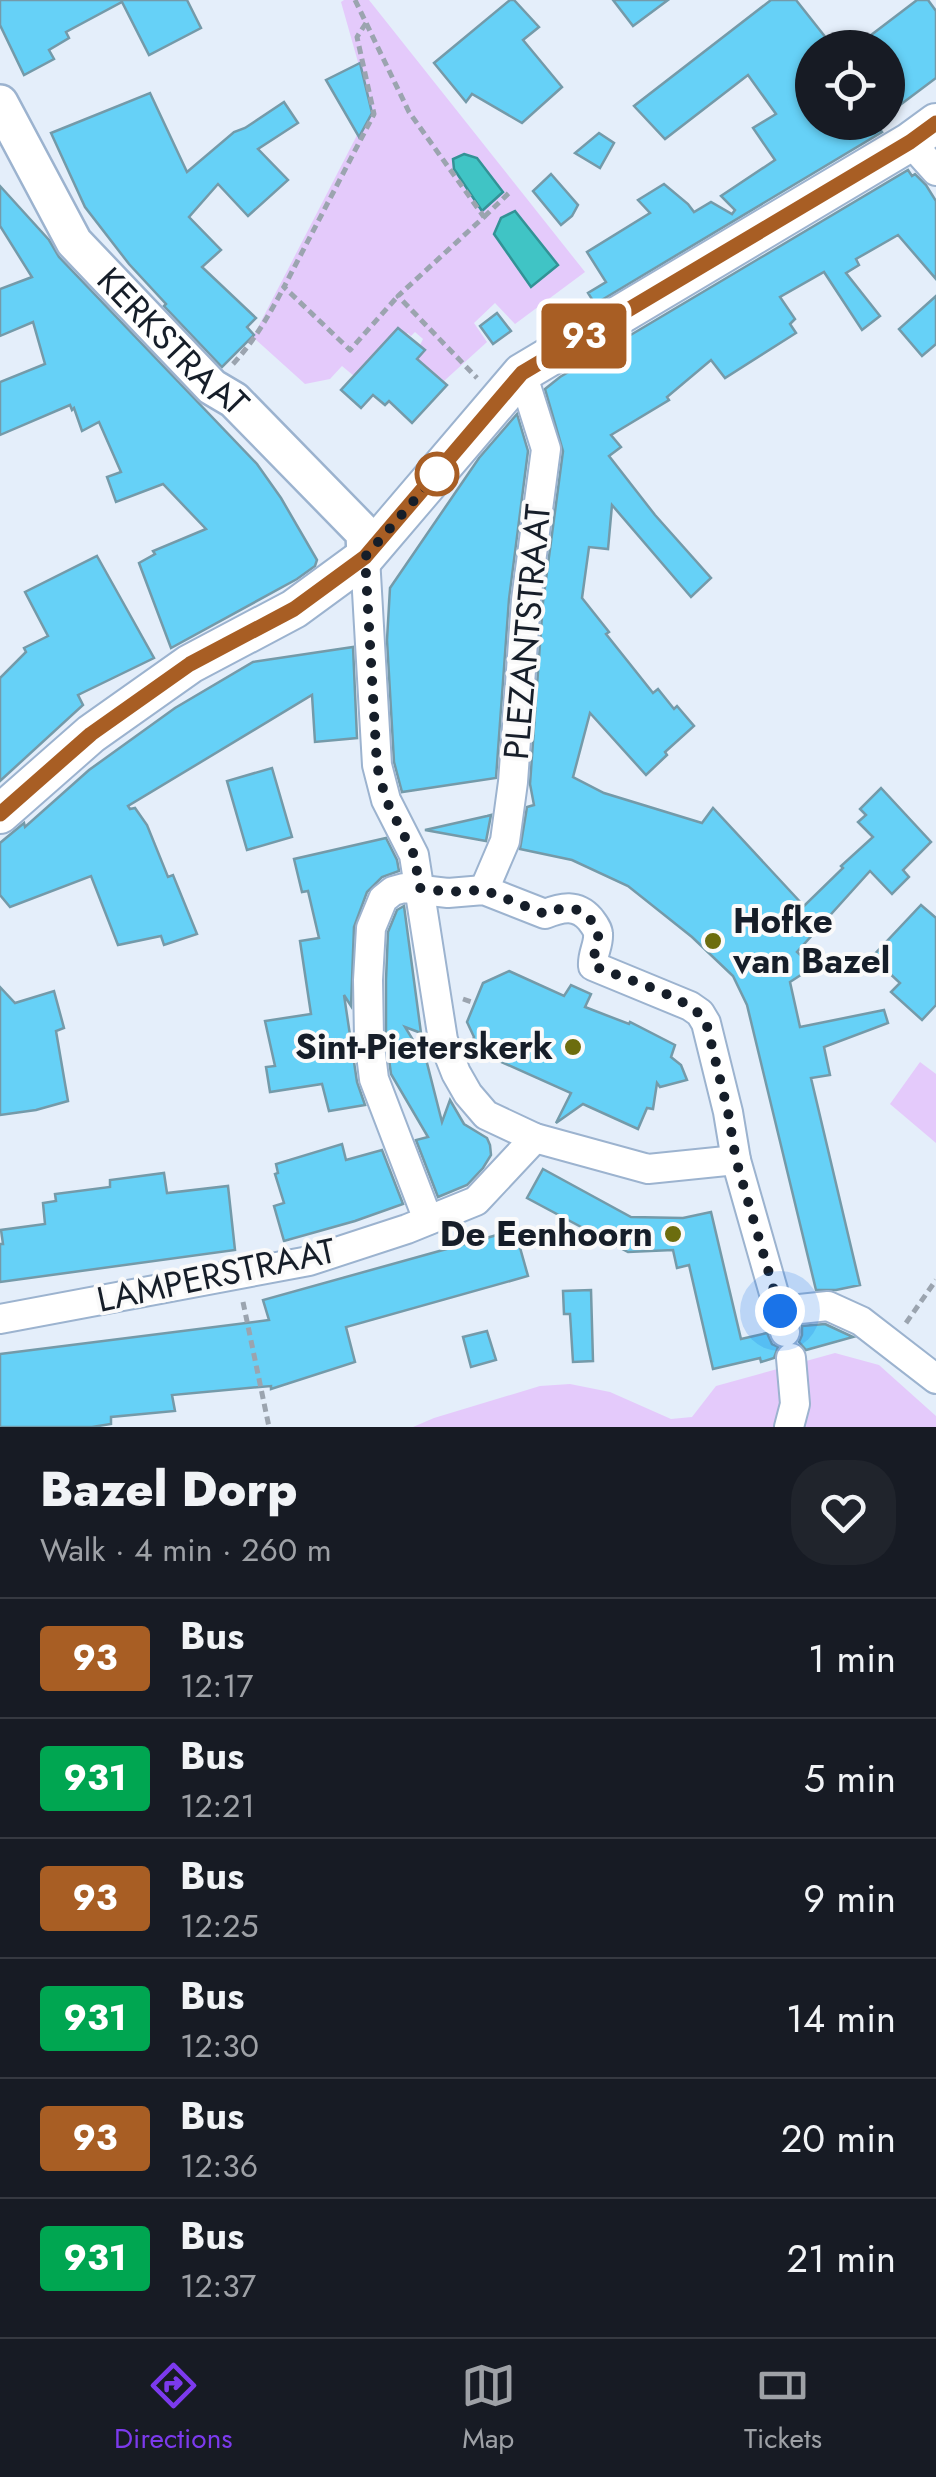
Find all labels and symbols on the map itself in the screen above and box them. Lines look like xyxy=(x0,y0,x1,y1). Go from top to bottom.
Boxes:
street label: KERKSTRAAT xyxy=(86,256,260,426)
line badge: 93 xyxy=(539,304,629,368)
unlabelled marker xyxy=(416,453,458,495)
street label: PLEZANTSTRAAT xyxy=(491,502,563,762)
place label: Hofke van Bazel xyxy=(732,896,890,986)
marker: Hofke van Bazel xyxy=(702,930,724,952)
place label: Sint-Pieterskerk xyxy=(295,1022,553,1072)
marker: Sint-Pieterskerk xyxy=(562,1036,584,1058)
place label: De Eenhoorn xyxy=(440,1209,653,1259)
marker: De Eenhoorn xyxy=(662,1223,684,1245)
street label: LAMPERSTRAAT xyxy=(92,1225,340,1325)
your location xyxy=(755,1286,805,1336)

